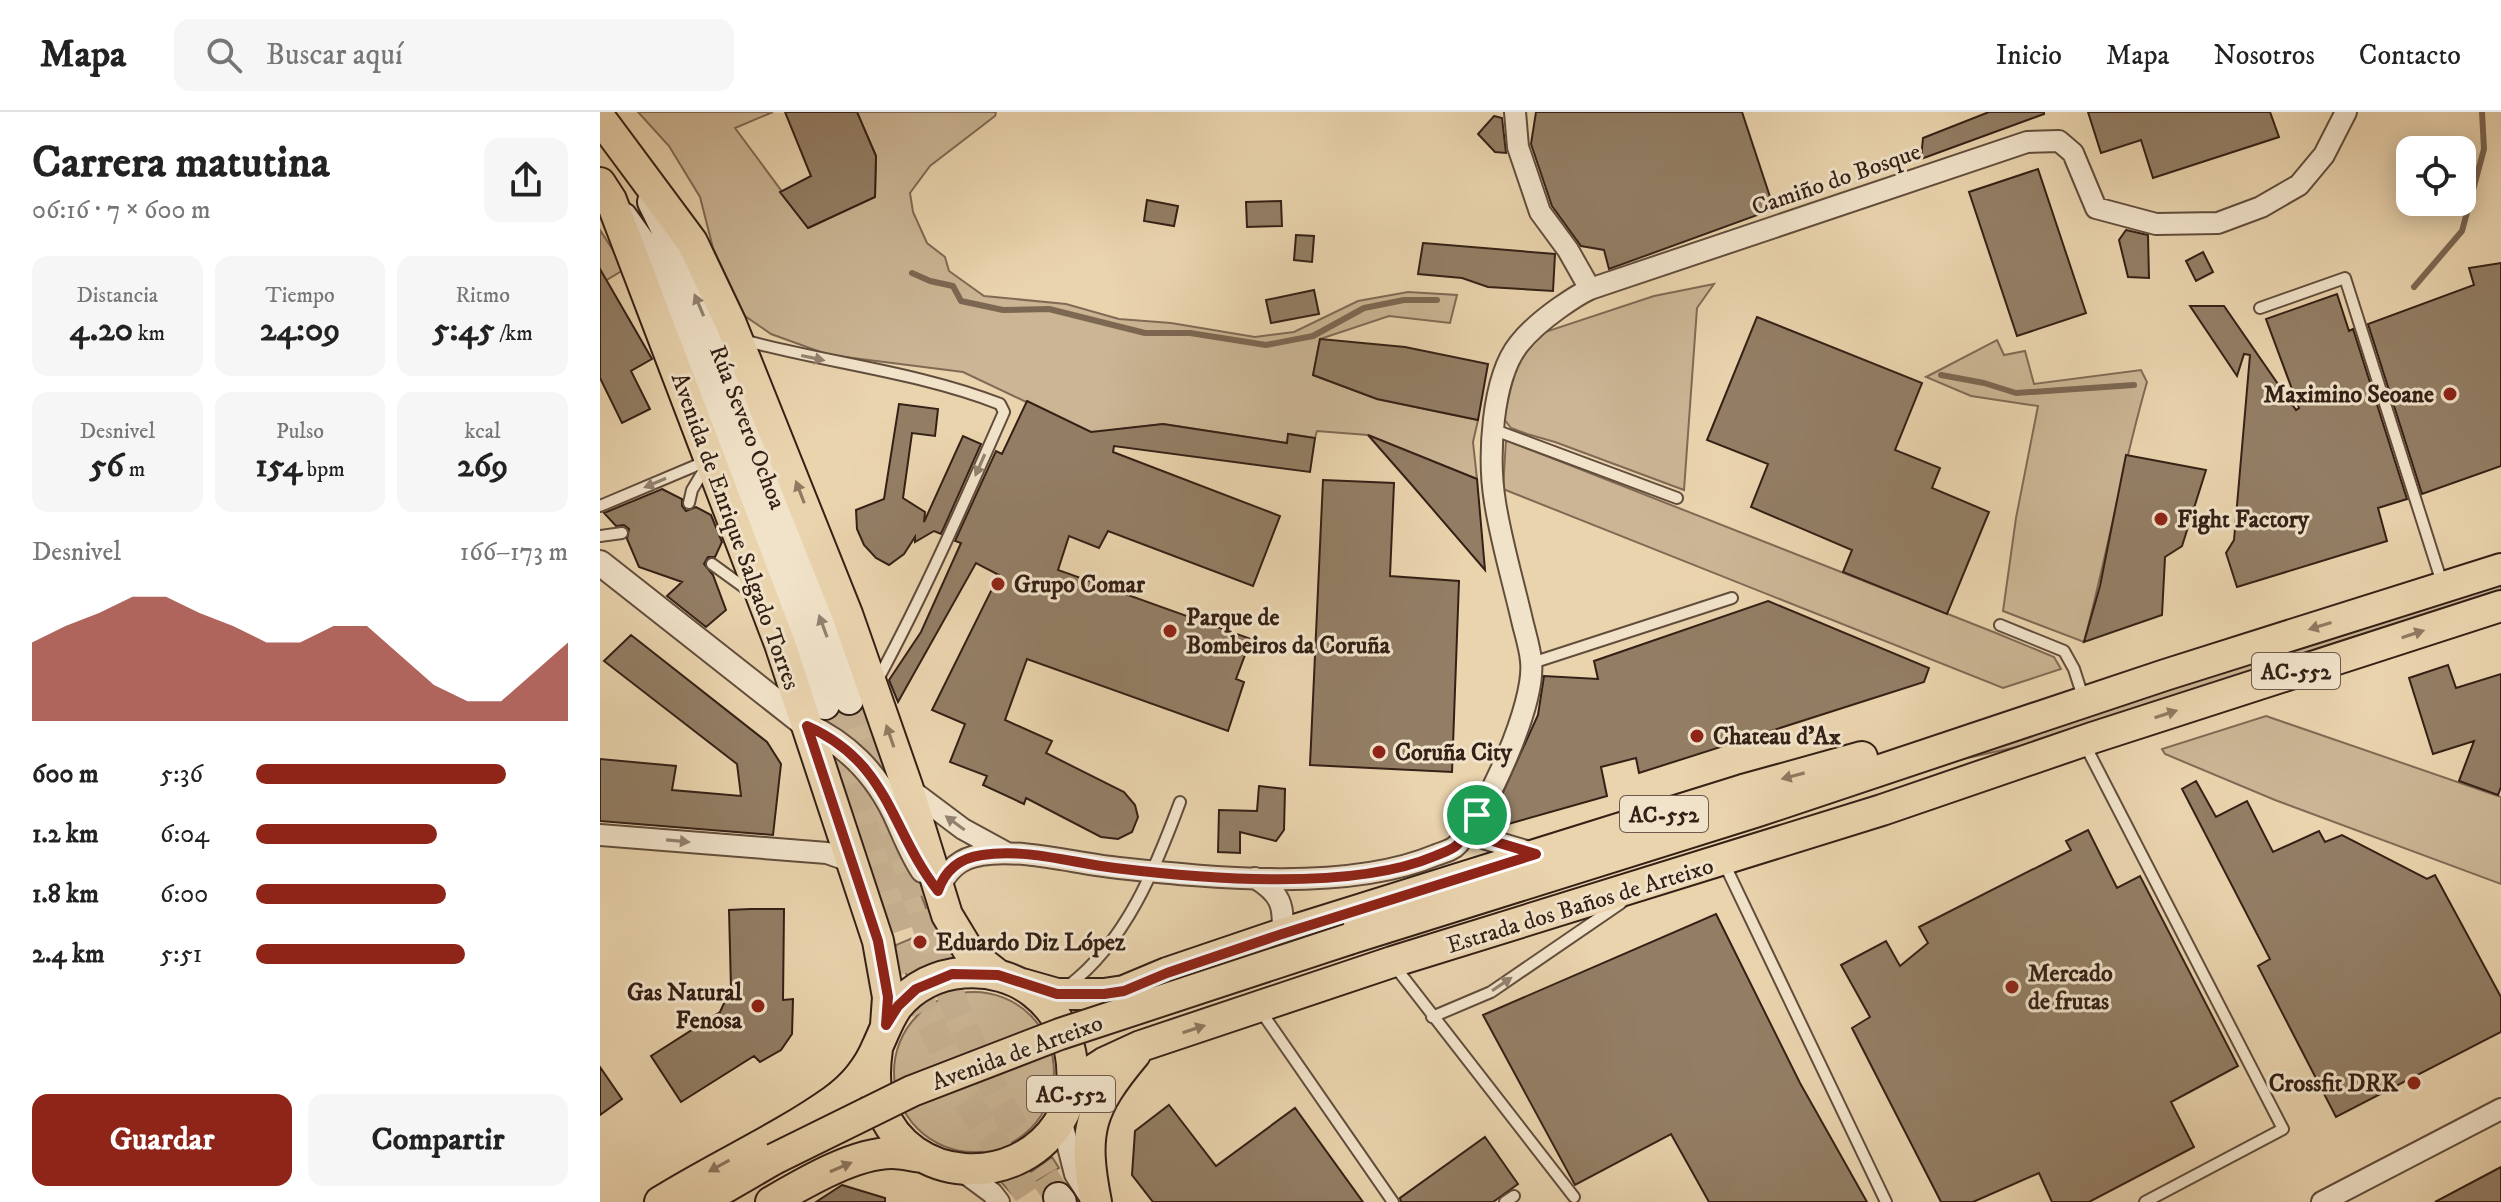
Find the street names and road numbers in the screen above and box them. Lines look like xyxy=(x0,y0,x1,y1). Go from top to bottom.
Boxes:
street label: Camiño do Bosque xyxy=(1748,137,1925,223)
street label: Rúa Severo Ochoa xyxy=(702,341,792,514)
street label: Avenida de Enrique Salgado Torres xyxy=(664,369,806,694)
road number: AC-552 xyxy=(2252,653,2340,689)
road number: AC-552 xyxy=(1620,796,1708,832)
street label: Estrada dos Baños de Arteixo xyxy=(1443,851,1717,961)
street label: Avenida de Arteixo xyxy=(928,1008,1107,1098)
road number: AC-552 xyxy=(1027,1076,1115,1112)

